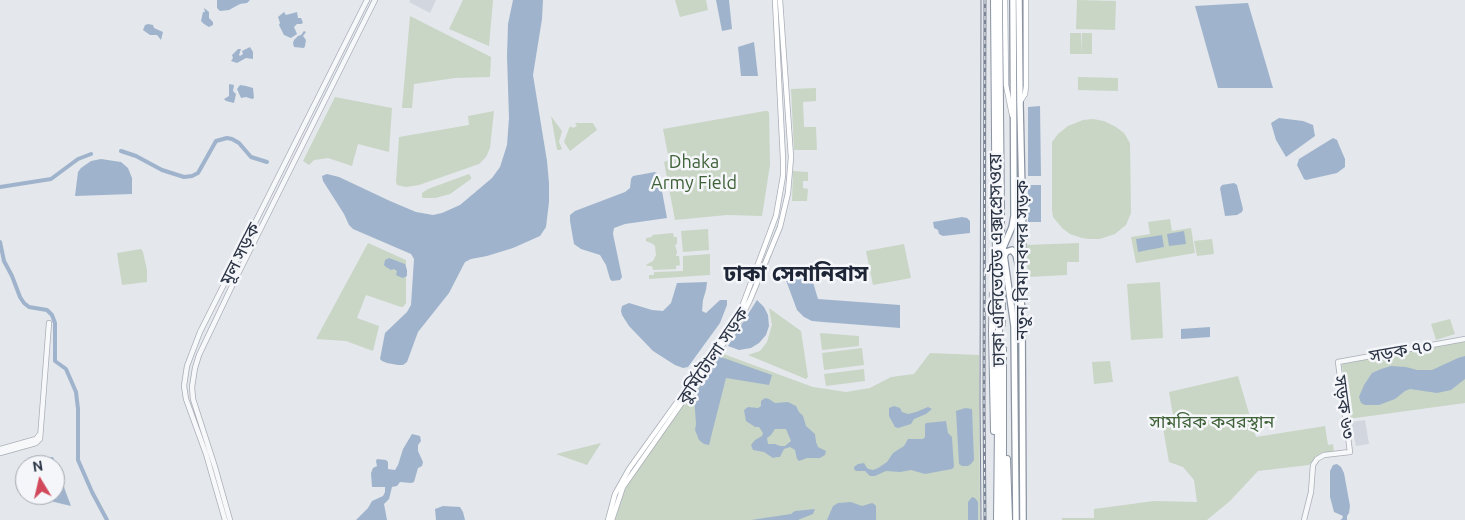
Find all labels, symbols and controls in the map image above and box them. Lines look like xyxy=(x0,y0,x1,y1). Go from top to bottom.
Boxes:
park label: Dhaka Army Field xyxy=(651,151,737,193)
street label: ঢাকা এলিভেটেড এক্সপ্রেসওয়ে xyxy=(984,153,1010,367)
street label: নতুন বিমানবন্দর সড়ক xyxy=(1011,180,1033,340)
street label: মূল সড়ক xyxy=(215,219,265,289)
district label: ঢাকা সেনানিবাস xyxy=(724,261,868,287)
street label: কুর্মিটোলা সড়ক xyxy=(673,303,753,409)
street label: সড়ক ৭০ xyxy=(1368,335,1434,367)
street label: সড়ক ৬৩ xyxy=(1329,374,1359,440)
park label: সামরিক কবরস্থান xyxy=(1150,411,1274,433)
north arrow xyxy=(15,455,65,505)
text: N xyxy=(31,457,44,475)

